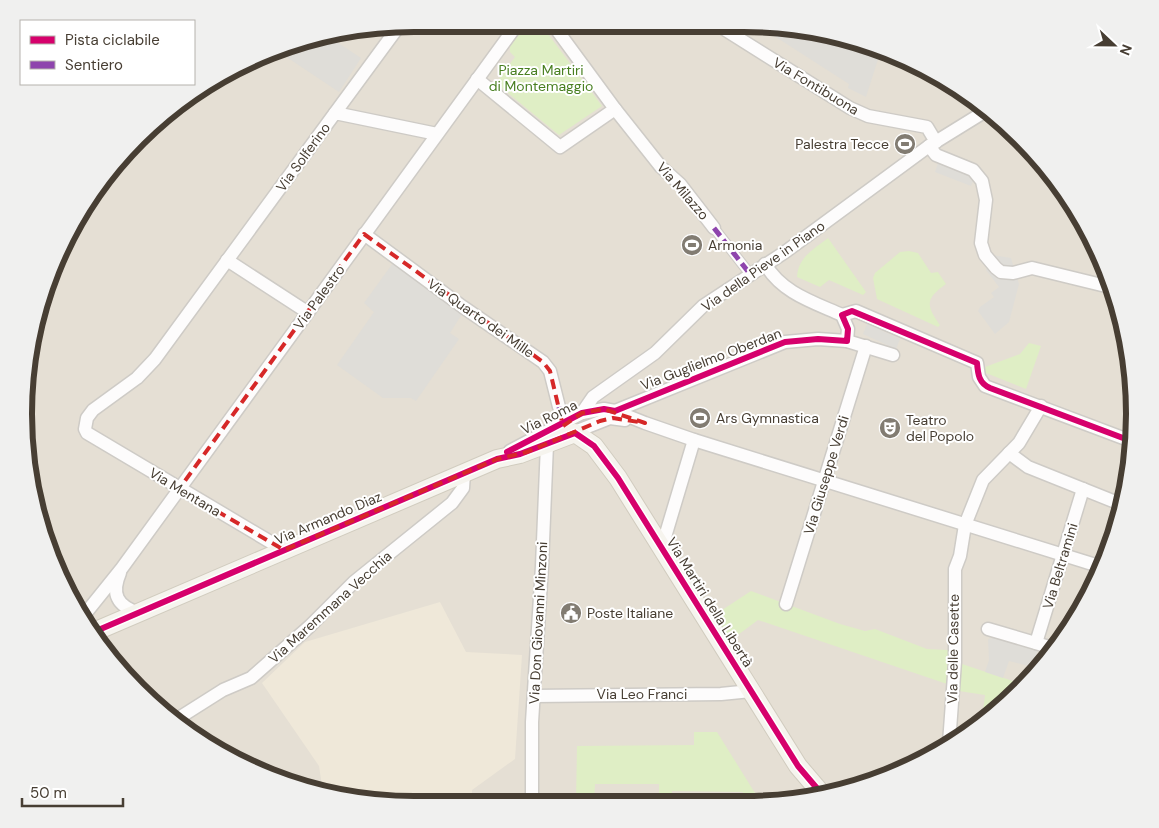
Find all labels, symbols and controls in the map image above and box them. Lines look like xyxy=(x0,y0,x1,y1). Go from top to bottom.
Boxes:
legend xyxy=(20,20,195,85)
north arrow xyxy=(1089,20,1139,70)
text: Pista ciclabile xyxy=(65,30,160,50)
text: N xyxy=(1116,42,1136,58)
street label: Via Fontibuona xyxy=(770,53,862,119)
text: Sentiero xyxy=(65,55,123,75)
park label: Piazza Martiri di Montemaggio xyxy=(489,61,593,95)
street label: Via Solferino xyxy=(272,119,334,195)
sports icon: Palestra Tecce xyxy=(893,132,917,156)
place label: Palestra Tecce xyxy=(795,135,889,153)
street label: Via Milazzo xyxy=(653,158,713,224)
street label: Via della Pieve in Piano xyxy=(698,217,828,315)
sports icon: Armonia xyxy=(680,233,704,257)
place label: Armonia xyxy=(708,236,762,254)
street label: Via Palestro xyxy=(289,261,349,333)
street label: Via Quarto dei Mille xyxy=(424,274,538,362)
street label: Via Guglielmo Oberdan xyxy=(638,324,784,394)
street label: Via Roma xyxy=(518,396,580,438)
sports icon: Ars Gymnastica xyxy=(688,406,712,430)
place label: Ars Gymnastica xyxy=(716,409,819,427)
place label: Teatro del Popolo xyxy=(906,411,974,445)
street label: Via Giuseppe Verdi xyxy=(799,413,853,537)
theatre icon: Teatro del Popolo xyxy=(878,416,902,440)
street label: Via Mentana xyxy=(146,464,224,520)
street label: Via Armando Diaz xyxy=(272,487,384,549)
street label: Via Beltramini xyxy=(1038,521,1082,611)
street label: Via Martiri della Libertà xyxy=(663,534,757,670)
street label: Via Don Giovanni Minzoni xyxy=(525,541,551,705)
street label: Via Maremmana Vecchia xyxy=(265,547,395,667)
street label: Via delle Casette xyxy=(943,594,963,704)
public building icon: Poste Italiane xyxy=(559,601,583,625)
place label: Poste Italiane xyxy=(587,604,673,622)
street label: Via Leo Franci xyxy=(597,685,687,703)
scale bar xyxy=(22,776,124,808)
text: 50 m xyxy=(30,783,67,803)

